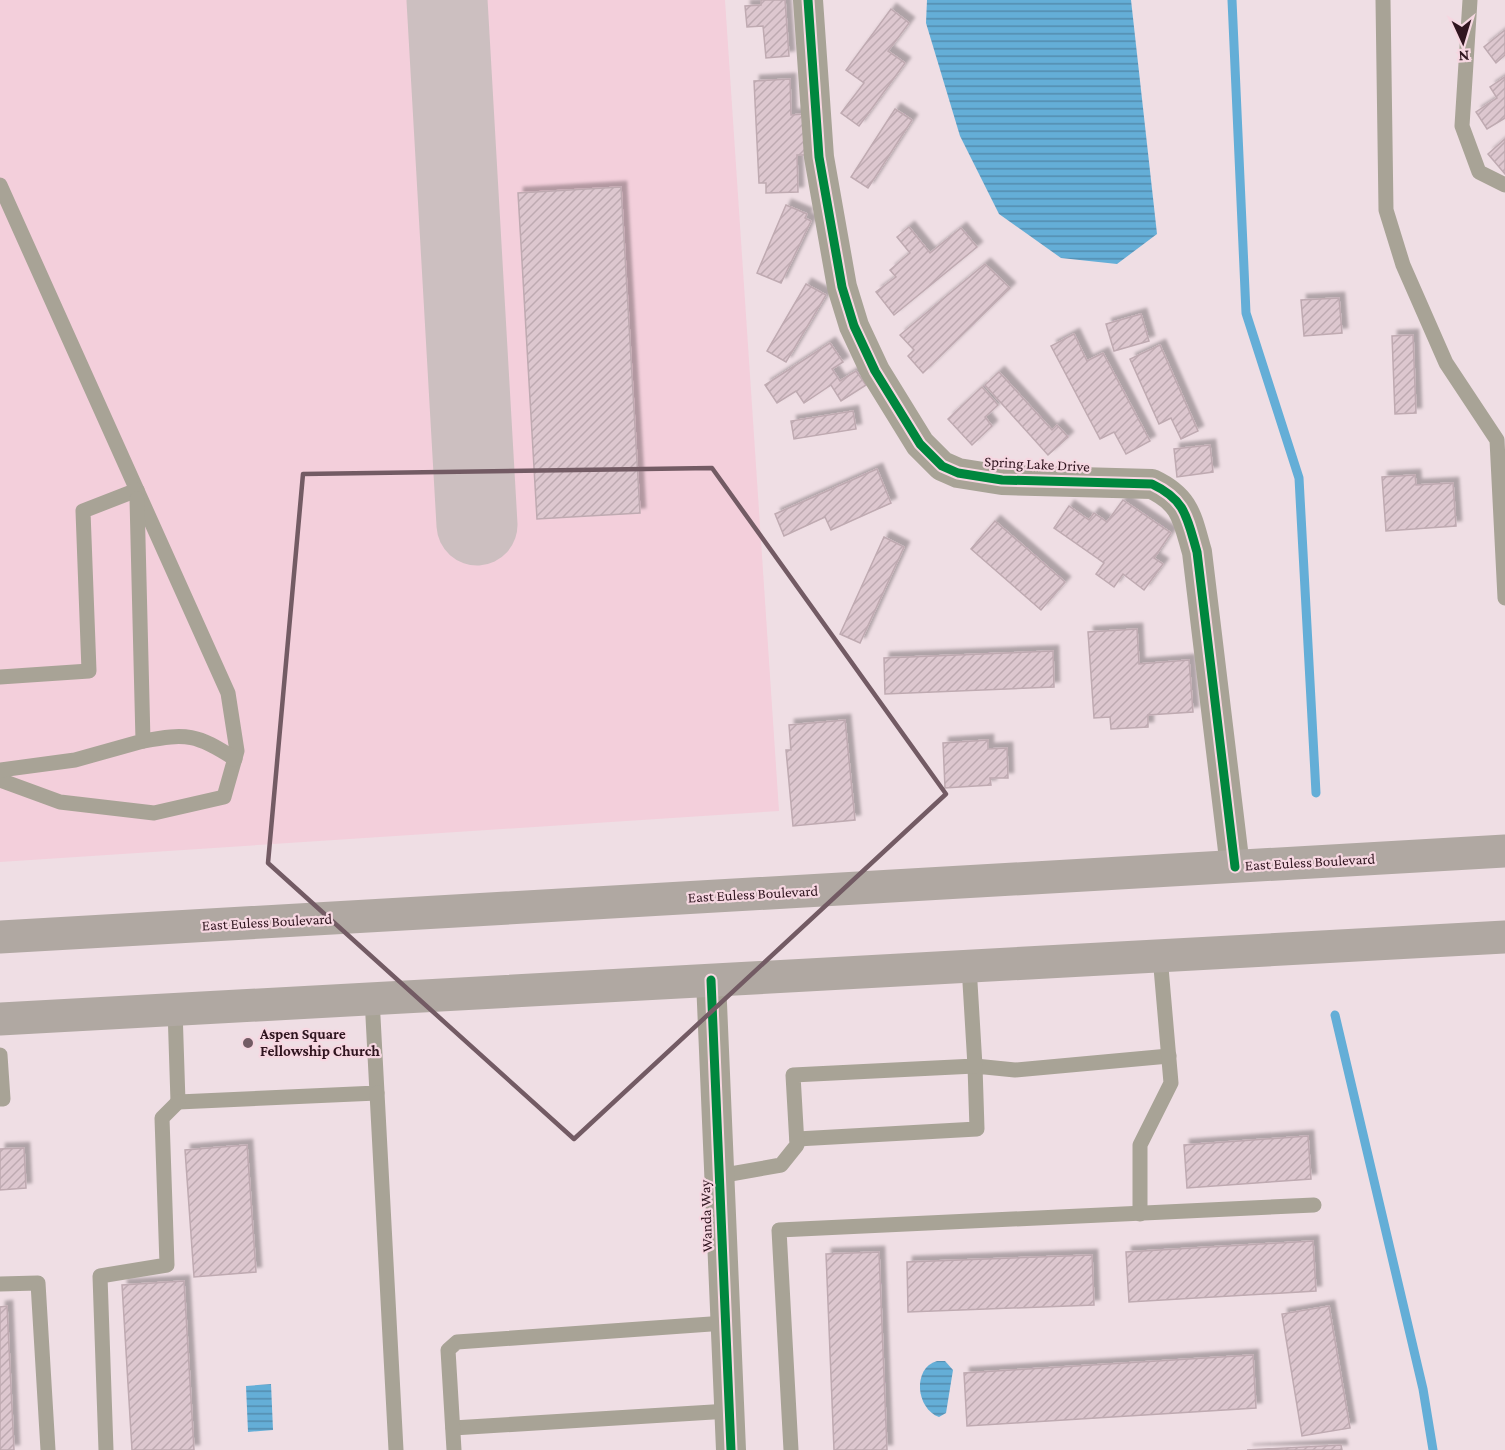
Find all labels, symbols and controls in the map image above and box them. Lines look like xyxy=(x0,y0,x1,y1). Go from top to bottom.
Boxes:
north arrow xyxy=(1433,12,1493,72)
text: N xyxy=(1458,48,1470,65)
street label: Spring Lake Drive xyxy=(984,453,1091,476)
street label: East Euless Boulevard xyxy=(1244,851,1376,873)
street label: East Euless Boulevard xyxy=(687,883,819,905)
street label: East Euless Boulevard xyxy=(201,911,333,933)
place label: Aspen Square Fellowship Church xyxy=(259,1026,380,1059)
marker: Aspen Square Fellowship Church xyxy=(241,1036,255,1050)
street label: Wanda Way xyxy=(697,1179,716,1253)

